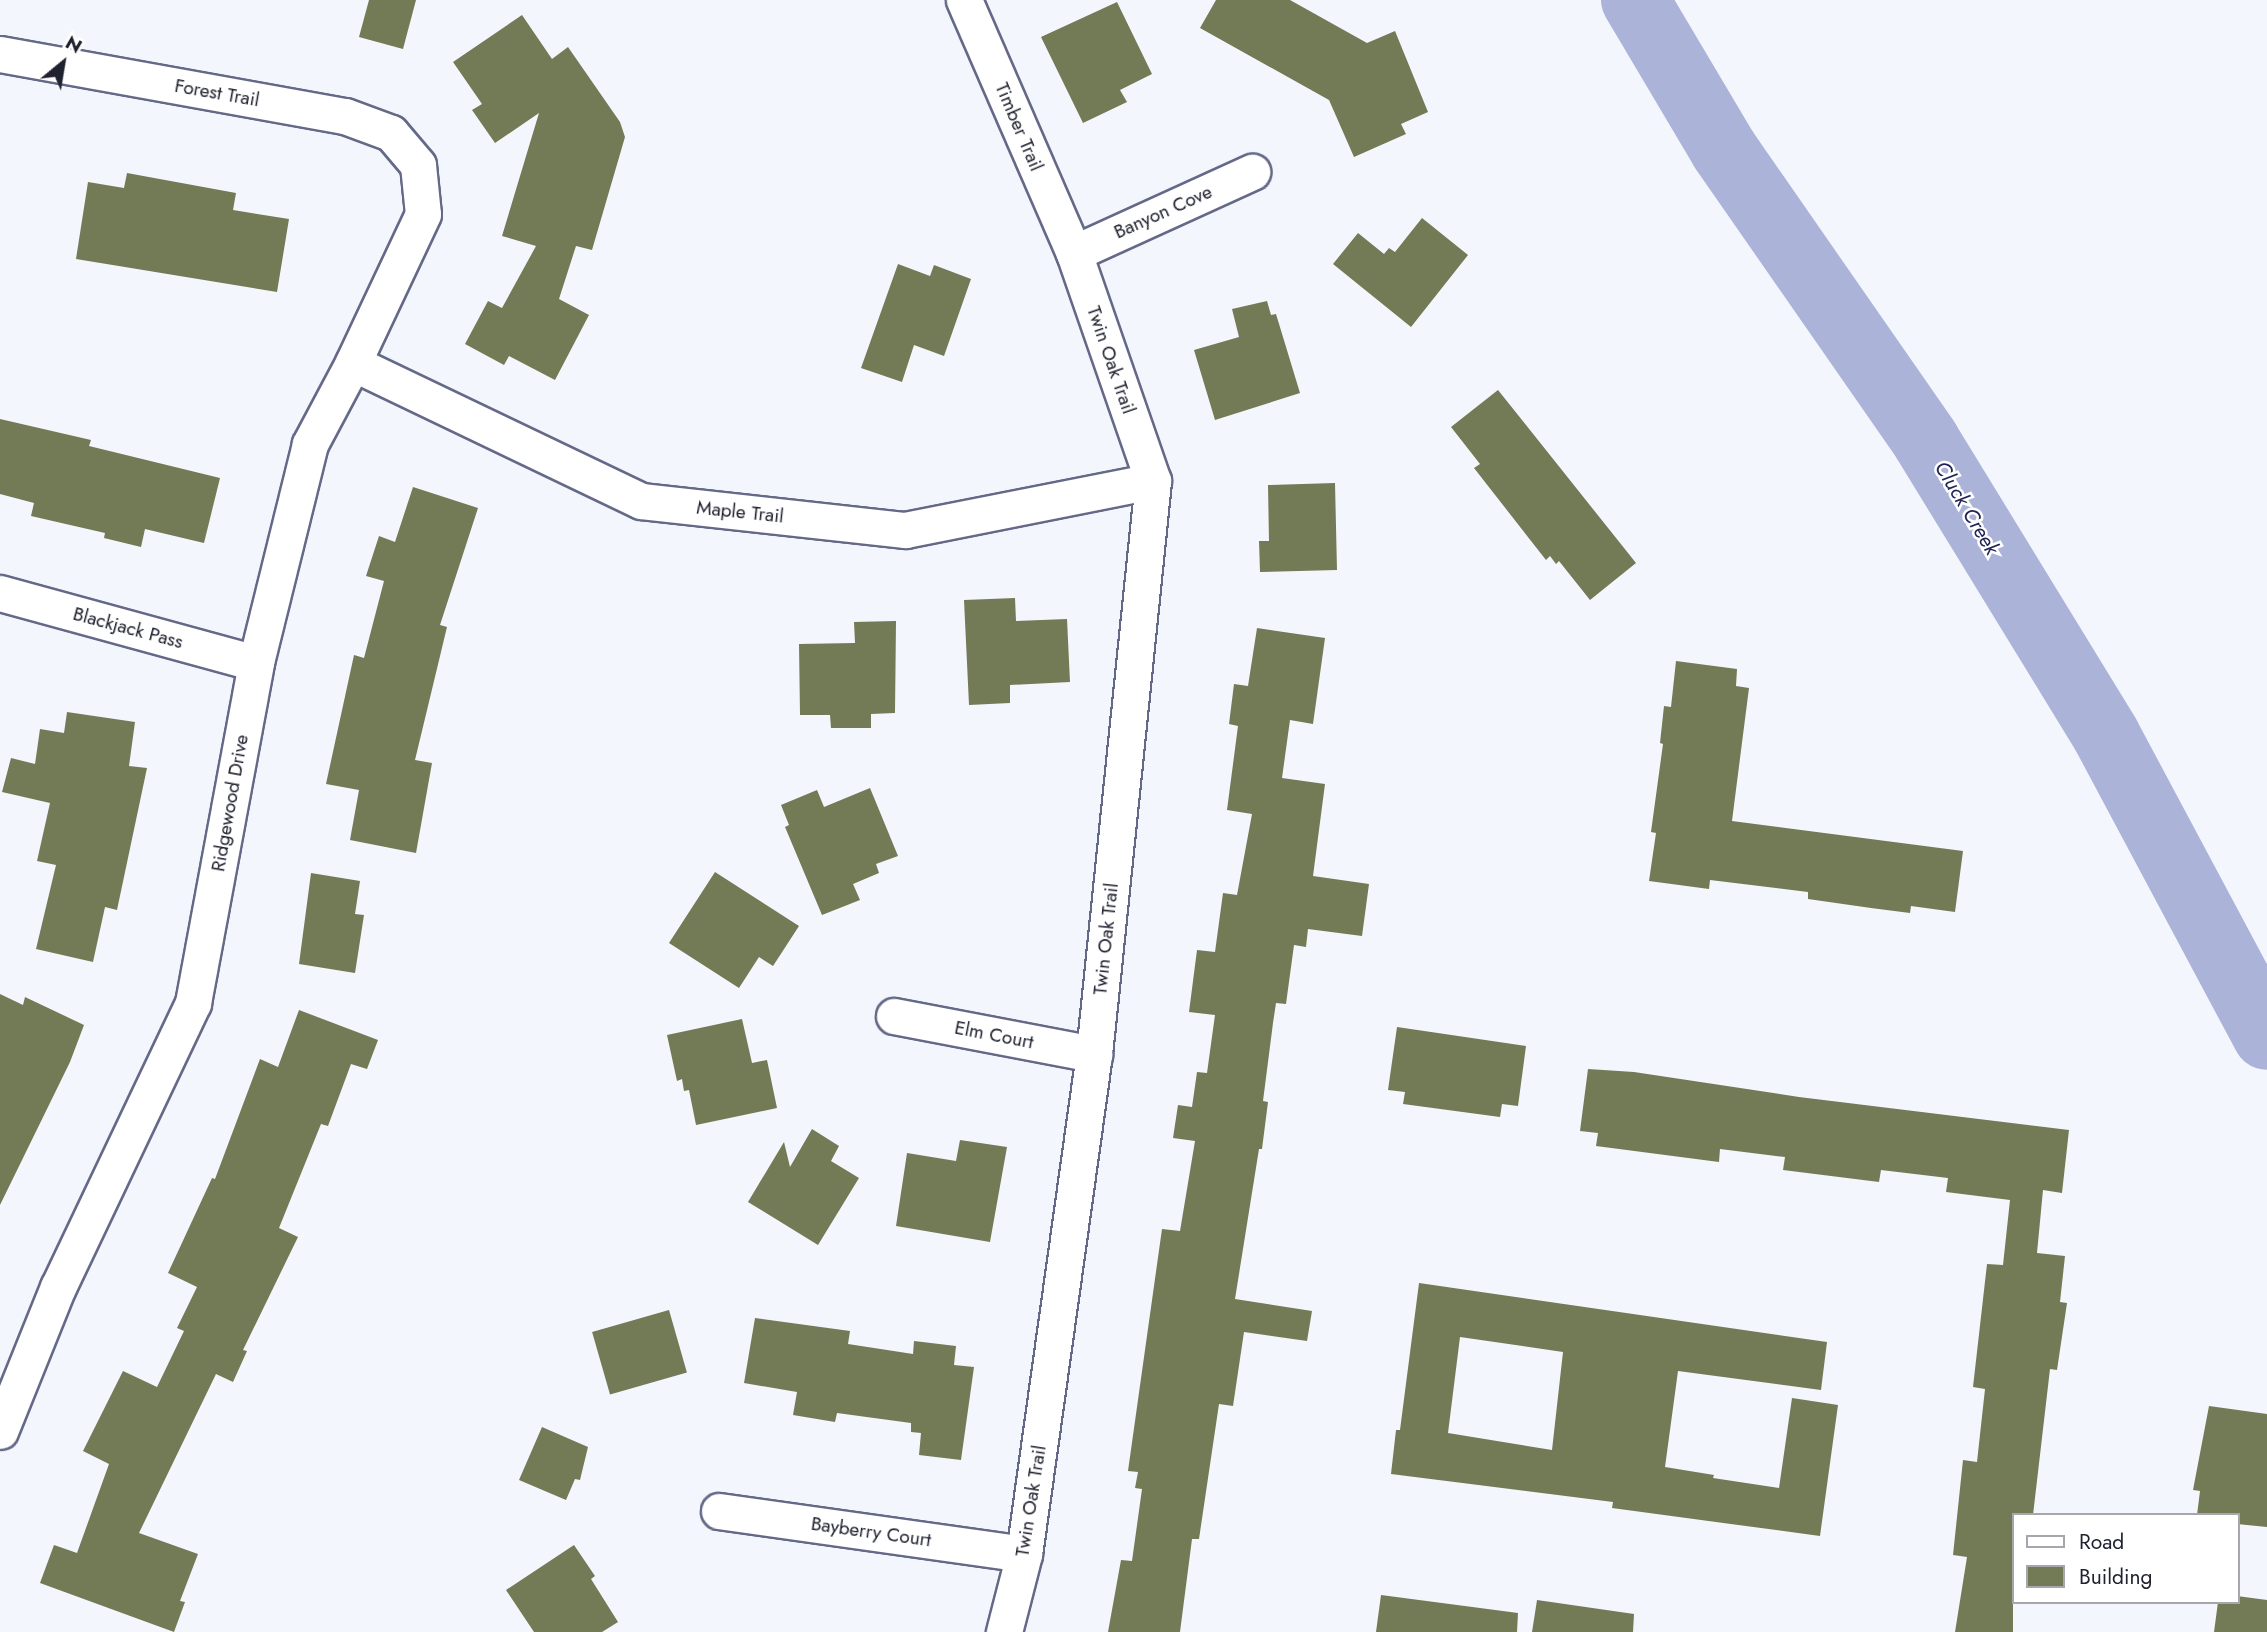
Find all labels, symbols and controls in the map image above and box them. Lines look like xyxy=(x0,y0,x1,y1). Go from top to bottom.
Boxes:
north arrow xyxy=(28,28,98,98)
text: N xyxy=(60,29,87,60)
street label: Forest Trail xyxy=(173,74,261,112)
street label: Timber Trail xyxy=(990,79,1048,175)
street label: Banyon Cove xyxy=(1111,180,1215,244)
street label: Twin Oak Trail xyxy=(1082,303,1140,417)
water label: Cluck Creek xyxy=(1929,457,2005,559)
street label: Maple Trail xyxy=(695,496,785,528)
street label: Blackjack Pass xyxy=(71,602,185,654)
street label: Ridgewood Drive xyxy=(207,733,253,873)
street label: Twin Oak Trail xyxy=(1089,882,1123,996)
street label: Elm Court xyxy=(953,1016,1035,1054)
street label: Twin Oak Trail xyxy=(1011,1444,1051,1558)
street label: Bayberry Court xyxy=(810,1512,932,1552)
legend xyxy=(2011,1513,2239,1604)
text: Road xyxy=(2079,1527,2124,1557)
text: Building xyxy=(2079,1562,2152,1592)

